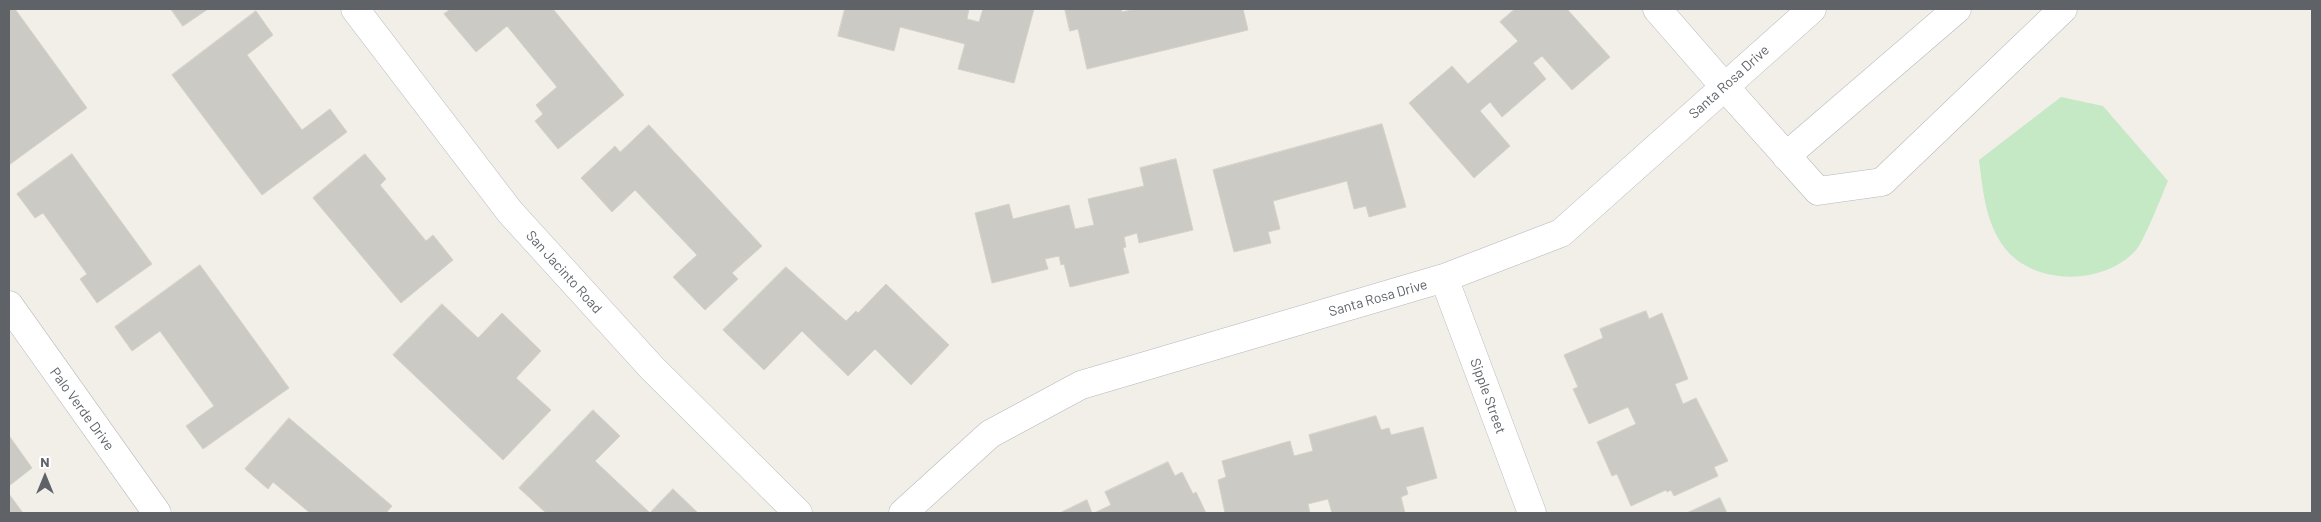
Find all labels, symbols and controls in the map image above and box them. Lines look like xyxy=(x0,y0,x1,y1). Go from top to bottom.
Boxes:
street label: Santa Rosa Drive xyxy=(1686,42,1772,122)
street label: San Jacinto Road xyxy=(522,227,606,317)
street label: Santa Rosa Drive xyxy=(1327,276,1429,320)
street label: Sipple Street xyxy=(1467,356,1509,436)
street label: Palo Verde Drive xyxy=(46,364,118,454)
north arrow xyxy=(20,452,70,502)
text: N xyxy=(40,453,50,470)

